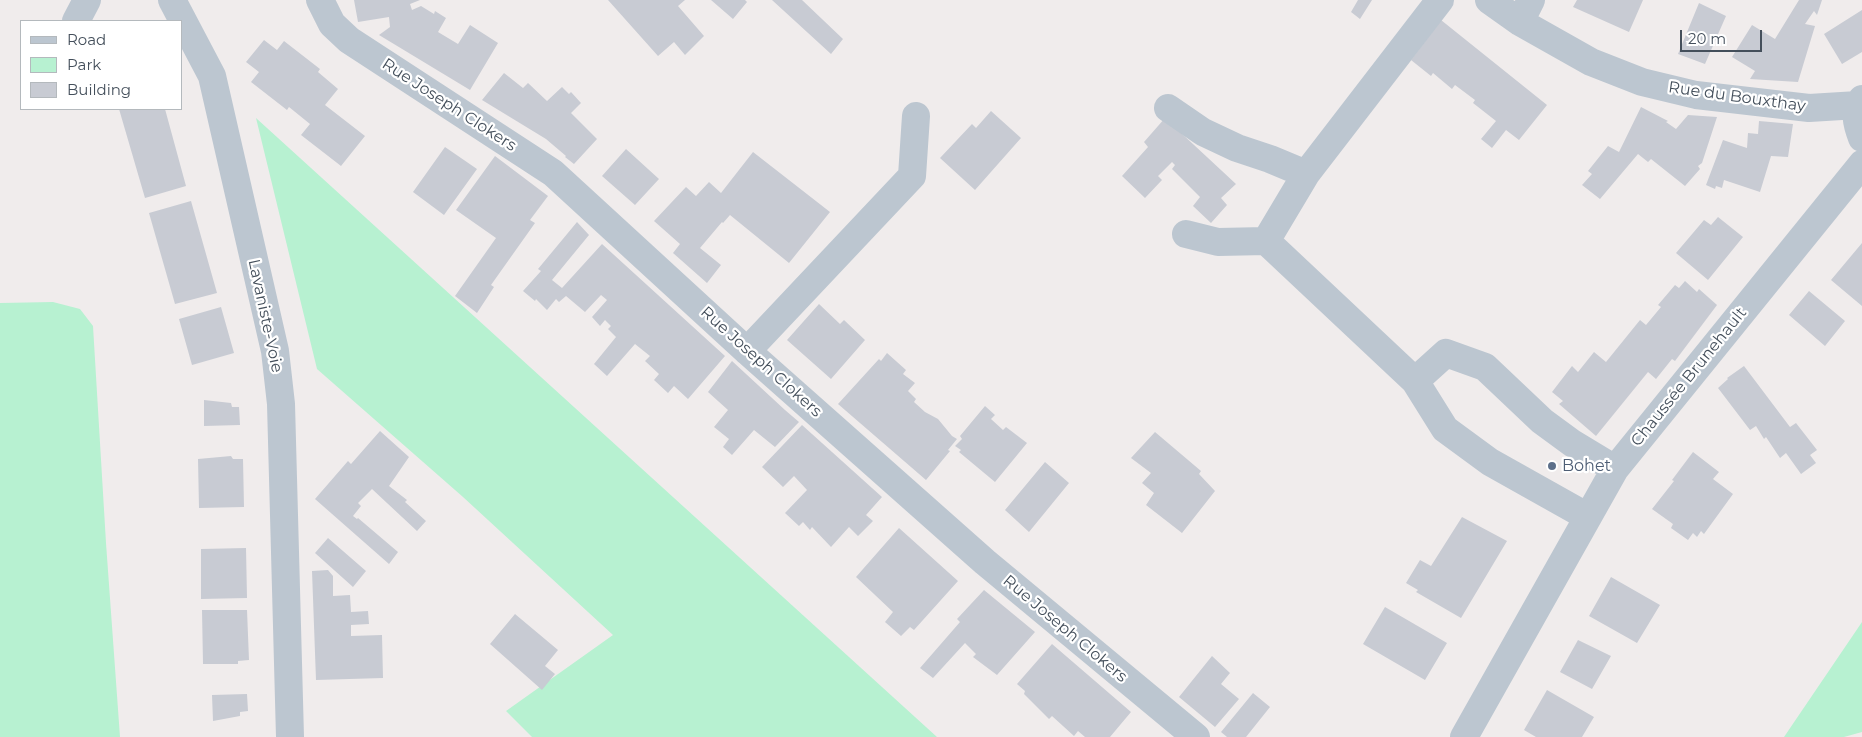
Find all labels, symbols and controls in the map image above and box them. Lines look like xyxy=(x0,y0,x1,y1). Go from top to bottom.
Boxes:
legend xyxy=(20,20,182,110)
scale bar xyxy=(1682,20,1764,52)
text: 20 m xyxy=(1688,29,1726,48)
text: Road xyxy=(67,30,106,49)
street label: Rue Joseph Clokers xyxy=(378,54,520,156)
text: Park xyxy=(67,55,101,74)
street label: Rue du Bouxthay xyxy=(1667,78,1807,116)
text: Building xyxy=(67,80,131,99)
street label: Lavaniste-Voie xyxy=(244,258,286,374)
street label: Rue Joseph Clokers xyxy=(696,303,826,421)
street label: Chaussée Brunehault xyxy=(1627,304,1751,450)
place label: Bohet xyxy=(1562,456,1611,476)
marker: Bohet xyxy=(1546,460,1558,472)
street label: Rue Joseph Clokers xyxy=(999,571,1131,687)

